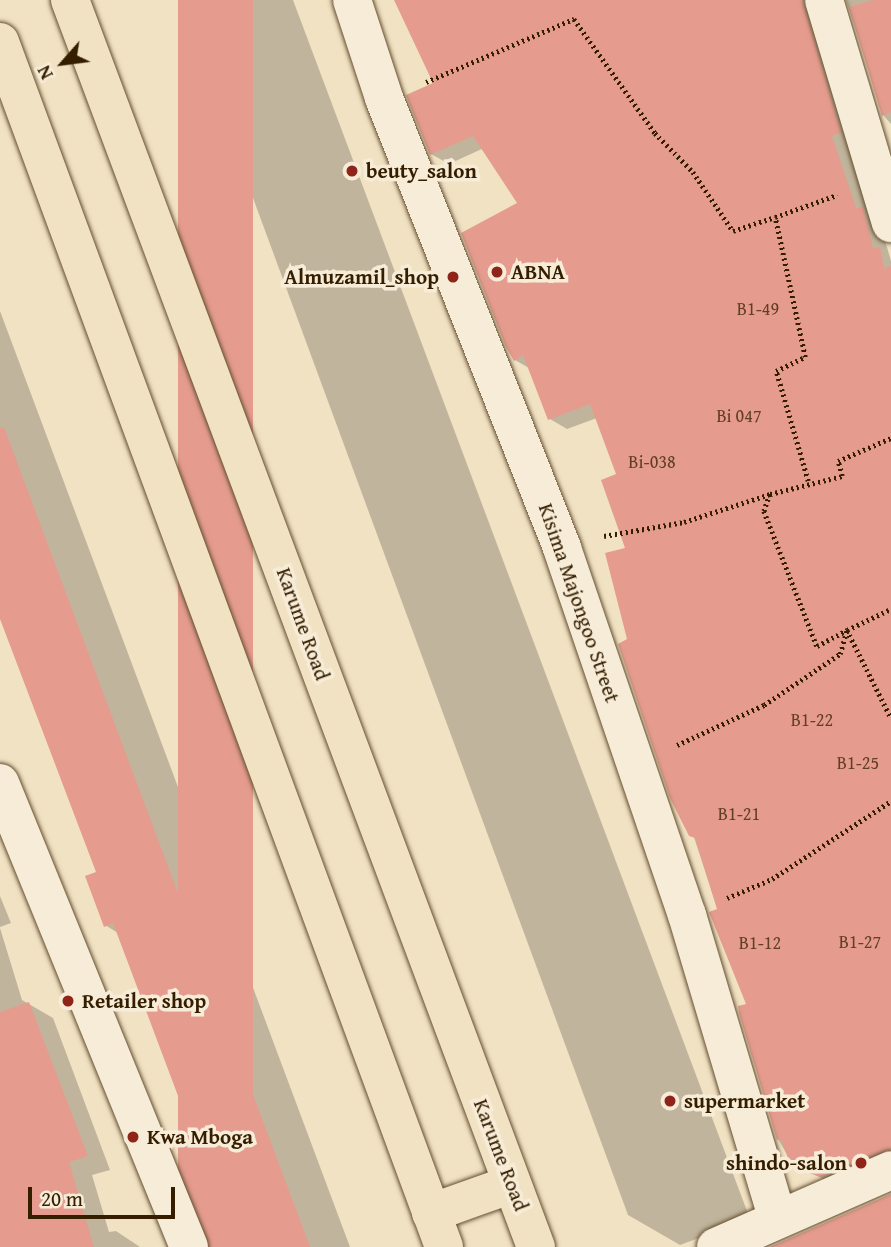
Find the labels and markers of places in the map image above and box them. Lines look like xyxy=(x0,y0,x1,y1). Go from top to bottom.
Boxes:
place label: beuty_salon xyxy=(366,158,477,184)
marker: beuty_salon xyxy=(344,163,360,179)
place label: ABNA xyxy=(511,259,565,285)
place label: Almuzamil_shop xyxy=(284,264,439,290)
marker: ABNA xyxy=(489,264,505,280)
marker: Almuzamil_shop xyxy=(445,269,461,285)
place label: Retailer shop xyxy=(82,988,206,1014)
marker: Retailer shop xyxy=(60,993,76,1009)
place label: supermarket xyxy=(684,1088,805,1114)
marker: supermarket xyxy=(662,1093,678,1109)
place label: Kwa Mboga xyxy=(147,1124,253,1150)
marker: Kwa Mboga xyxy=(125,1129,141,1145)
place label: shindo-salon xyxy=(726,1150,847,1176)
marker: shindo-salon xyxy=(853,1155,869,1171)

